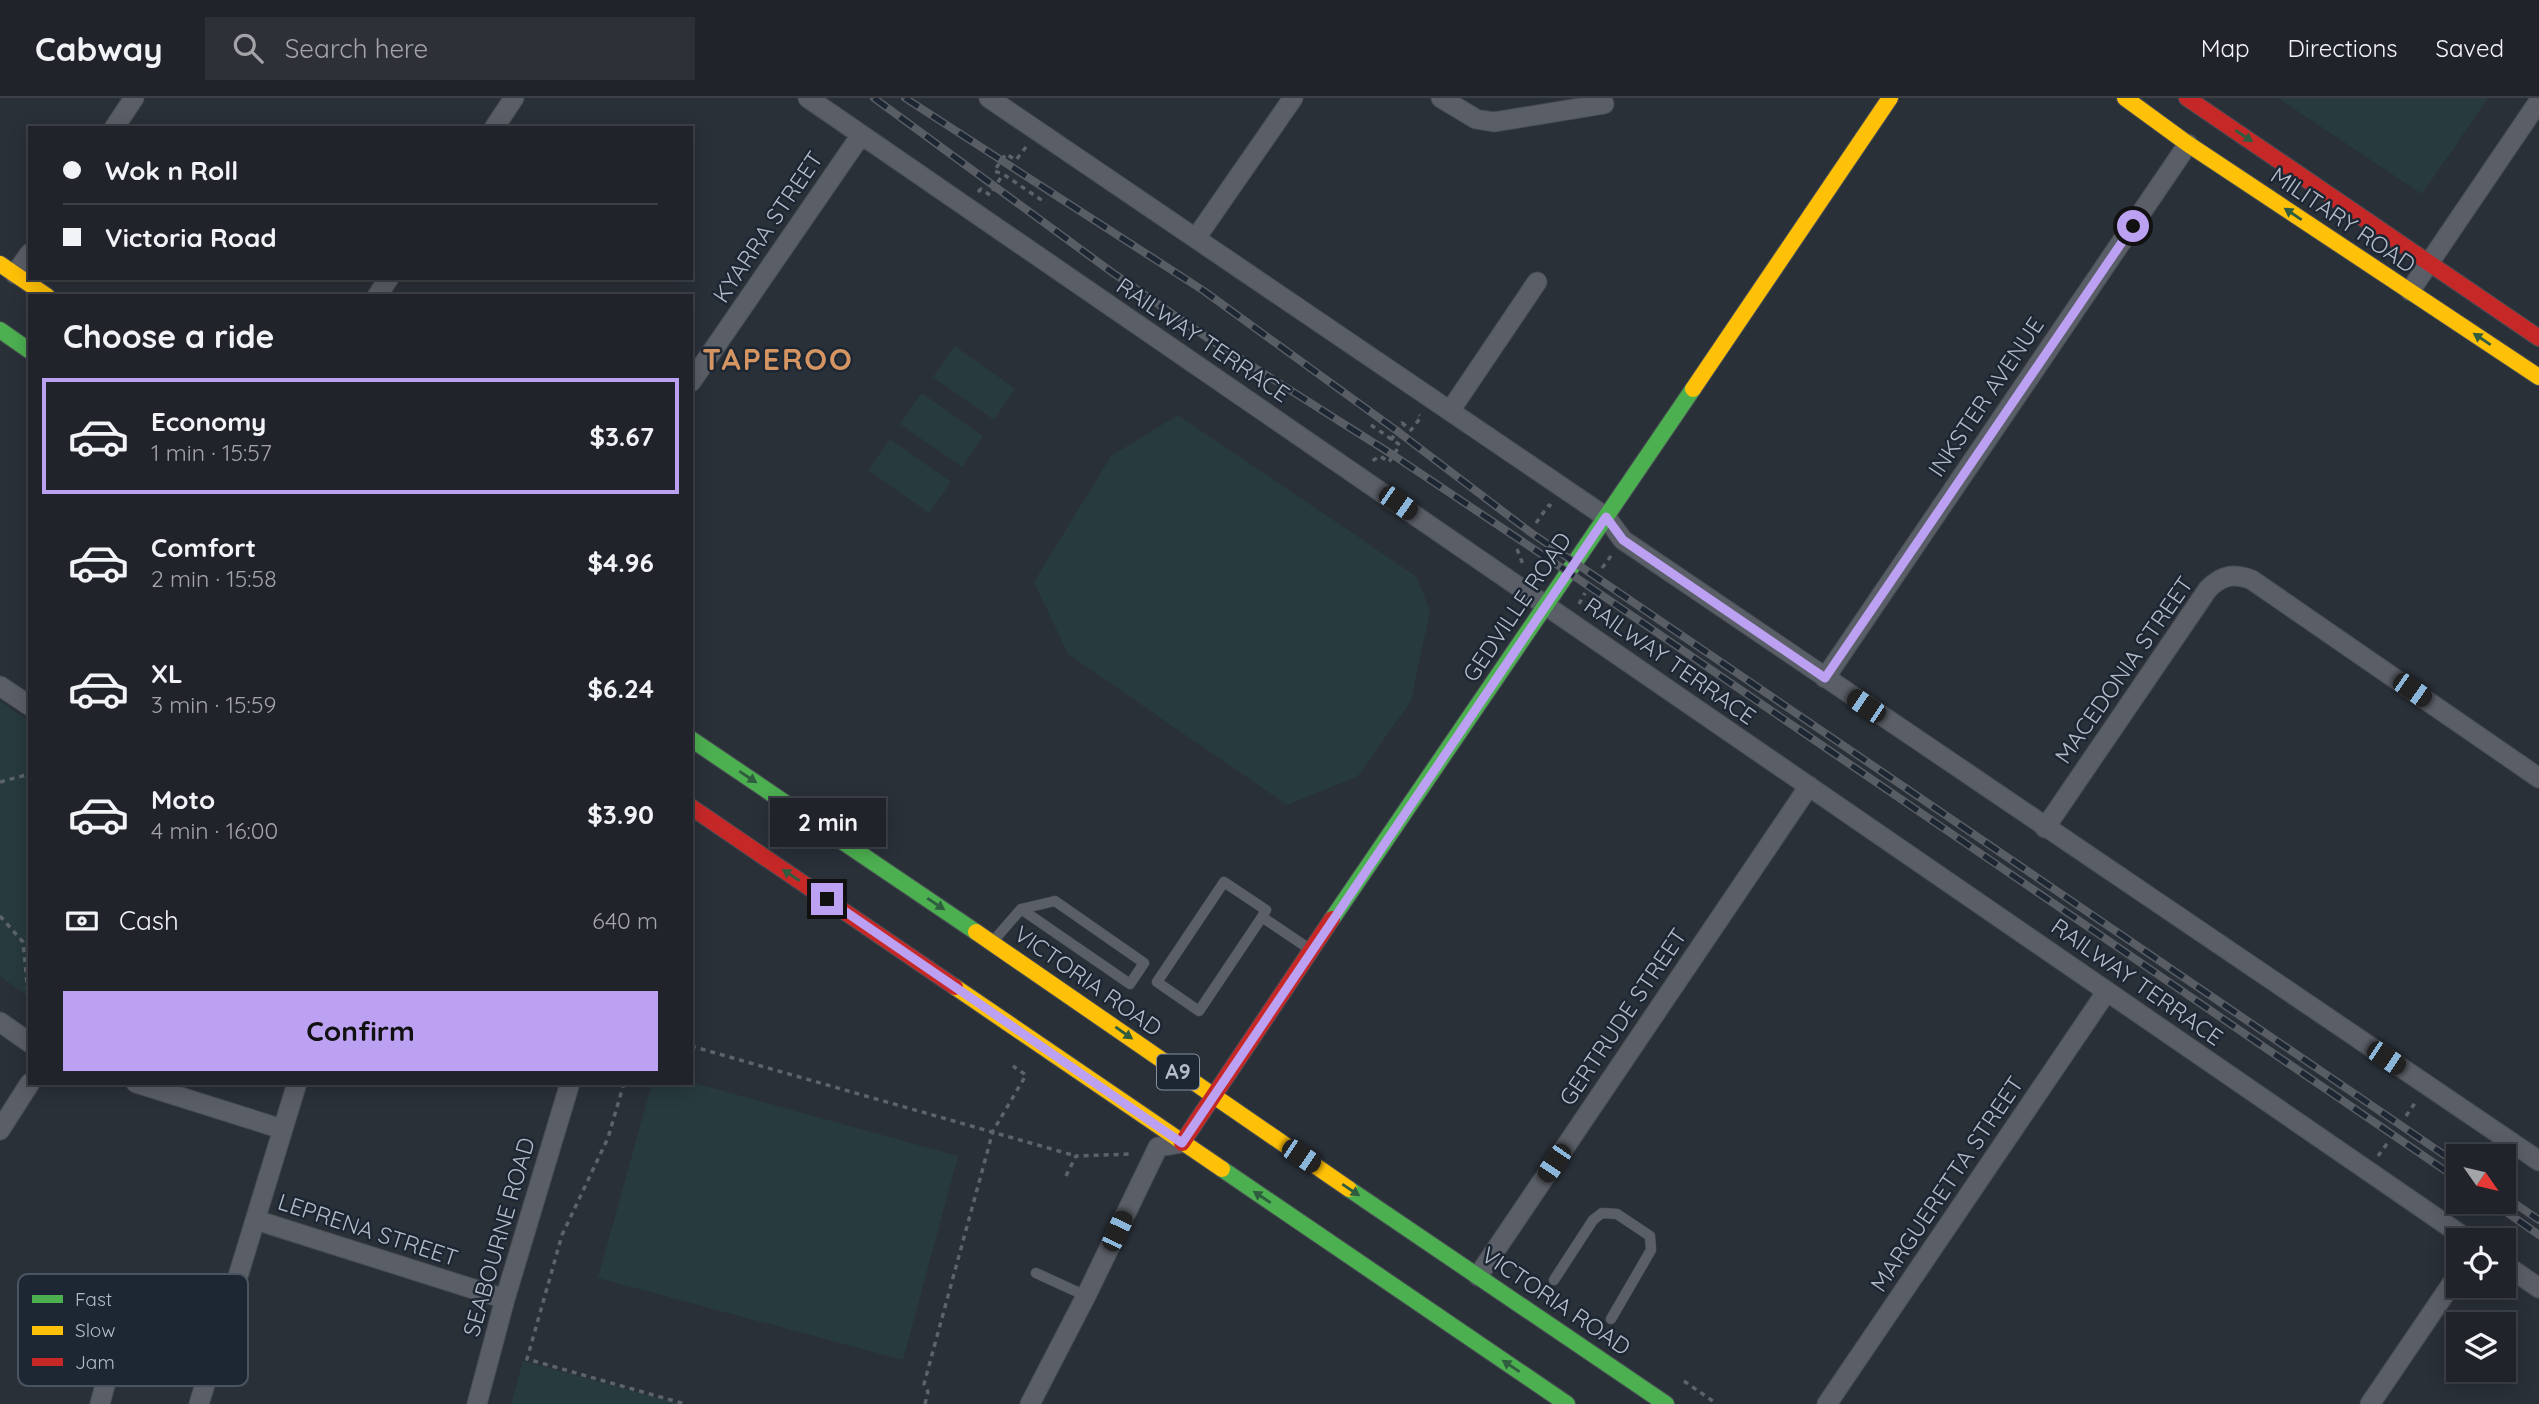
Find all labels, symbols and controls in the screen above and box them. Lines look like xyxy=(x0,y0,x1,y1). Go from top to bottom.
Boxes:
search box xyxy=(205,17,695,80)
text: Cabway xyxy=(35,28,163,69)
icon: search xyxy=(229,29,267,67)
text: Search here xyxy=(285,32,428,65)
text: Map xyxy=(2201,33,2250,63)
text: Directions xyxy=(2288,33,2398,63)
text: Saved xyxy=(2436,33,2504,63)
one-way arrow xyxy=(2234,130,2254,143)
street label: KYARRA STREET xyxy=(706,145,829,308)
text: Wok n Roll xyxy=(105,154,238,187)
street label: MILITARY ROAD xyxy=(2265,160,2421,279)
one-way arrow xyxy=(2283,207,2302,220)
route start xyxy=(2117,210,2149,242)
text: Victoria Road xyxy=(105,221,277,254)
street label: RAILWAY TERRACE xyxy=(1111,271,1296,408)
street label: INKSTER AVENUE xyxy=(1921,311,2050,482)
text: Choose a ride xyxy=(63,316,275,356)
one-way arrow xyxy=(2472,333,2492,346)
district label: TAPEROO xyxy=(702,340,854,378)
icon: car xyxy=(67,405,130,468)
text: Economy xyxy=(151,405,266,438)
text: $3.67 xyxy=(589,420,654,453)
text: 1 min · 15:57 xyxy=(151,438,272,467)
car xyxy=(1375,482,1422,524)
street label: GEDVILLE ROAD xyxy=(1456,526,1577,687)
icon: car xyxy=(67,531,130,594)
text: Comfort xyxy=(151,531,256,564)
text: $4.96 xyxy=(588,546,654,579)
text: 2 min · 15:58 xyxy=(151,564,277,593)
street label: MACEDONIA STREET xyxy=(2048,570,2199,769)
street label: RAILWAY TERRACE xyxy=(1579,591,1762,731)
icon: car xyxy=(67,657,130,720)
text: XL xyxy=(151,657,183,690)
car xyxy=(2389,669,2436,711)
text: $6.24 xyxy=(588,672,654,705)
car xyxy=(1843,686,1890,726)
text: 3 min · 15:59 xyxy=(151,690,276,719)
one-way arrow xyxy=(739,770,757,784)
icon: car xyxy=(67,783,130,846)
text: Moto xyxy=(151,783,215,816)
text: $3.90 xyxy=(587,798,654,831)
callout: 2 min xyxy=(769,798,885,846)
text: 2 min xyxy=(798,808,858,837)
text: 4 min · 16:00 xyxy=(151,816,278,845)
one-way arrow xyxy=(782,868,800,882)
route end xyxy=(811,883,843,915)
one-way arrow xyxy=(927,897,946,910)
icon: cash xyxy=(63,902,101,940)
text: Cash xyxy=(119,904,179,937)
text: 640 m xyxy=(592,906,658,935)
street label: RAILWAY TERRACE xyxy=(2046,912,2229,1052)
street label: VICTORIA ROAD xyxy=(1009,919,1168,1042)
street label: GERTRUDE STREET xyxy=(1552,922,1693,1111)
button: Confirm xyxy=(63,991,658,1071)
one-way arrow xyxy=(1115,1026,1133,1040)
car xyxy=(2363,1038,2410,1078)
road number: A9 xyxy=(1157,1054,1199,1090)
street label: MARGUERETTA STREET xyxy=(1864,1070,2030,1297)
street label: SEABOURNE ROAD xyxy=(456,1134,541,1340)
car xyxy=(1278,1136,1325,1176)
car xyxy=(1534,1140,1575,1186)
north arrow xyxy=(2446,1144,2516,1214)
map controls xyxy=(2446,1144,2516,1382)
one-way arrow xyxy=(1342,1183,1360,1197)
street label: LEPRENA STREET xyxy=(274,1187,462,1272)
one-way arrow xyxy=(1253,1190,1271,1204)
car xyxy=(1099,1208,1136,1254)
button: locate xyxy=(2446,1228,2516,1298)
street label: VICTORIA ROAD xyxy=(1476,1240,1636,1361)
legend xyxy=(18,1274,248,1386)
text: Fast xyxy=(75,1287,112,1311)
button: layers xyxy=(2446,1312,2516,1382)
text: Slow xyxy=(75,1318,116,1342)
text: Jam xyxy=(75,1350,115,1374)
one-way arrow xyxy=(1502,1359,1520,1373)

